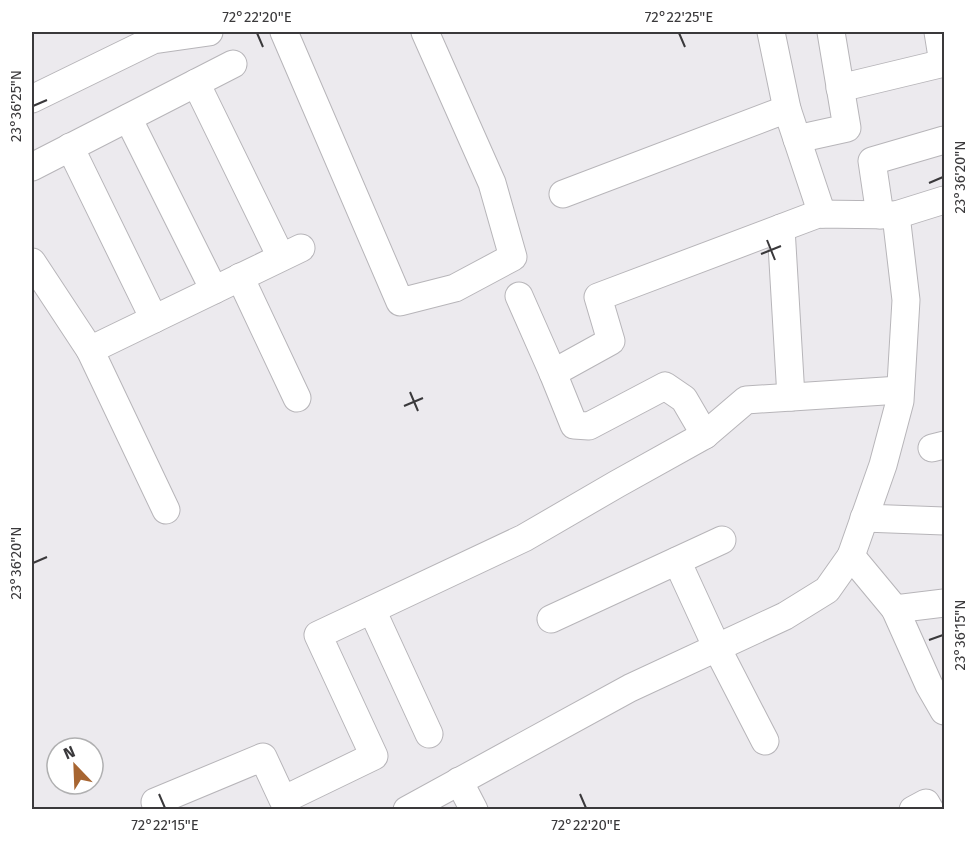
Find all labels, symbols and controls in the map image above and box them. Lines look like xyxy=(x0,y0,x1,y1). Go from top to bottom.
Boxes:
text: 72°22'20"E xyxy=(222,8,292,26)
text: 72°22'25"E xyxy=(645,8,713,26)
text: 23°36'25"N xyxy=(7,70,25,142)
text: 23°36'20"N xyxy=(951,140,969,214)
text: 23°36'20"N xyxy=(7,526,25,600)
text: 23°36'15"N xyxy=(951,600,969,670)
north arrow xyxy=(45,736,105,796)
text: N xyxy=(61,742,78,763)
text: 72°22'15"E xyxy=(131,816,199,834)
text: 72°22'20"E xyxy=(551,816,621,834)

